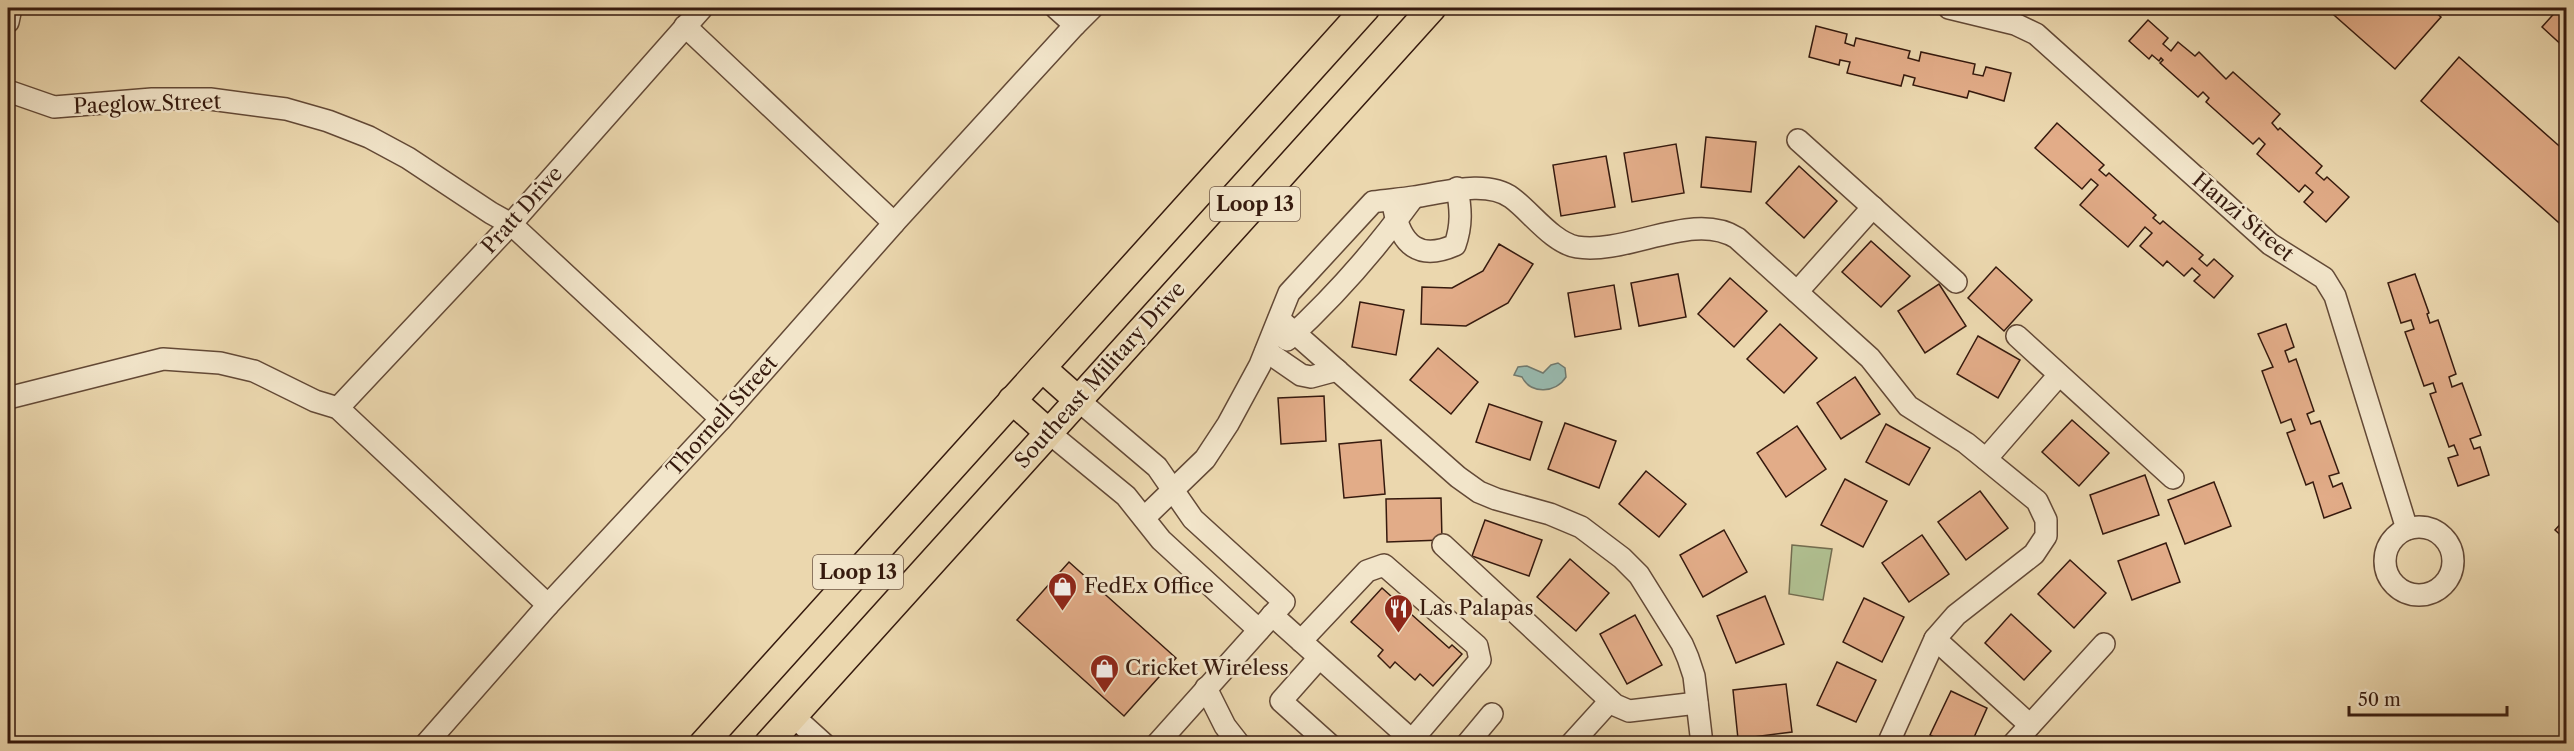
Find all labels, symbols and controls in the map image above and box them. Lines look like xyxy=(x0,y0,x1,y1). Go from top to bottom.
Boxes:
street label: Paeglow Street xyxy=(73,88,222,119)
street label: Pratt Drive xyxy=(476,161,567,258)
street label: Hanzi Street xyxy=(2188,167,2299,267)
road number: Loop 13 xyxy=(1210,187,1300,221)
street label: Southeast Military Drive xyxy=(1009,276,1190,473)
street label: Thornell Street xyxy=(661,350,783,481)
road number: Loop 13 xyxy=(813,555,903,589)
shop icon: FedEx Office xyxy=(1047,570,1079,612)
place label: FedEx Office xyxy=(1084,573,1214,598)
restaurant icon: Las Palapas xyxy=(1382,592,1414,634)
place label: Las Palapas xyxy=(1419,595,1534,620)
shop icon: Cricket Wireless xyxy=(1088,652,1120,694)
place label: Cricket Wireless xyxy=(1125,655,1289,680)
scale bar xyxy=(2349,679,2506,717)
text: 50 m xyxy=(2358,689,2401,711)

